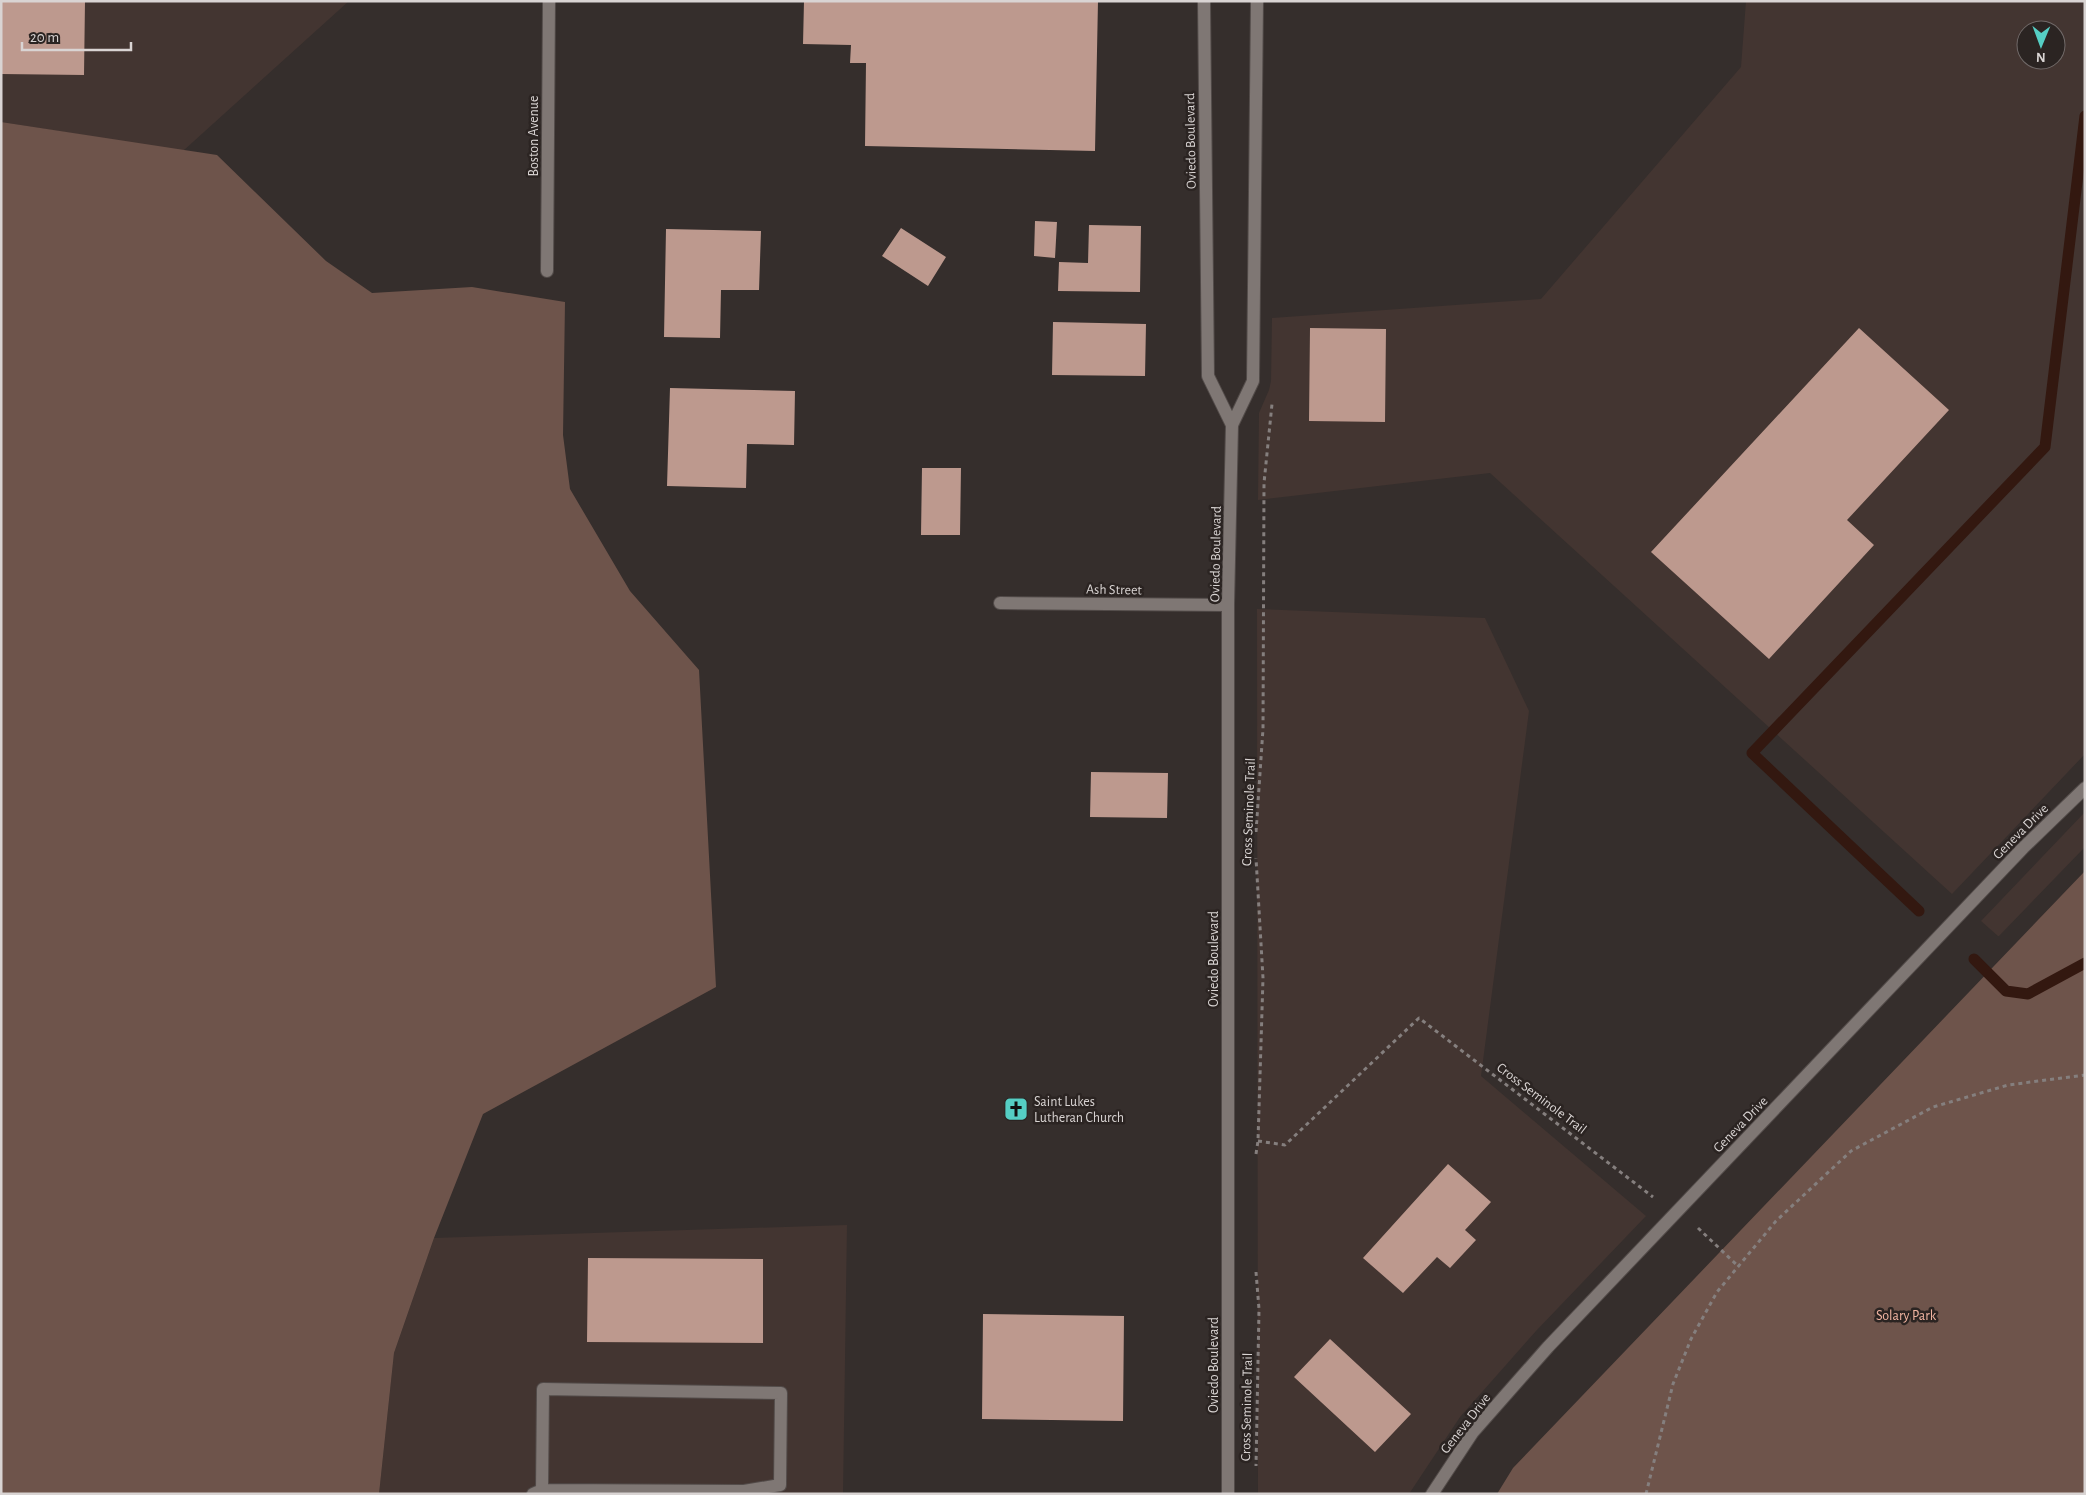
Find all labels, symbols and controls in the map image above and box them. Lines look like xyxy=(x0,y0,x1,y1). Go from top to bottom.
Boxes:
scale bar xyxy=(22,20,131,52)
north arrow xyxy=(2016,20,2066,70)
text: 20 m xyxy=(30,30,59,45)
text: N xyxy=(2036,50,2046,64)
street label: Oviedo Boulevard xyxy=(1183,93,1199,189)
street label: Boston Avenue xyxy=(527,96,541,176)
street label: Oviedo Boulevard xyxy=(1208,506,1224,602)
street label: Ash Street xyxy=(1086,583,1143,597)
street label: Cross Seminole Trail xyxy=(1240,758,1258,866)
street label: Geneva Drive xyxy=(1990,801,2051,862)
street label: Oviedo Boulevard xyxy=(1207,911,1221,1007)
street label: Cross Seminole Trail xyxy=(1494,1061,1589,1137)
street label: Geneva Drive xyxy=(1711,1094,1771,1155)
place label: Saint Lukes Lutheran Church xyxy=(1034,1095,1124,1125)
church icon: Saint Lukes Lutheran Church xyxy=(1003,1096,1029,1122)
park label: Solary Park xyxy=(1876,1309,1937,1323)
street label: Oviedo Boulevard xyxy=(1207,1317,1221,1413)
street label: Cross Seminole Trail xyxy=(1239,1353,1255,1461)
street label: Geneva Drive xyxy=(1438,1391,1493,1456)

